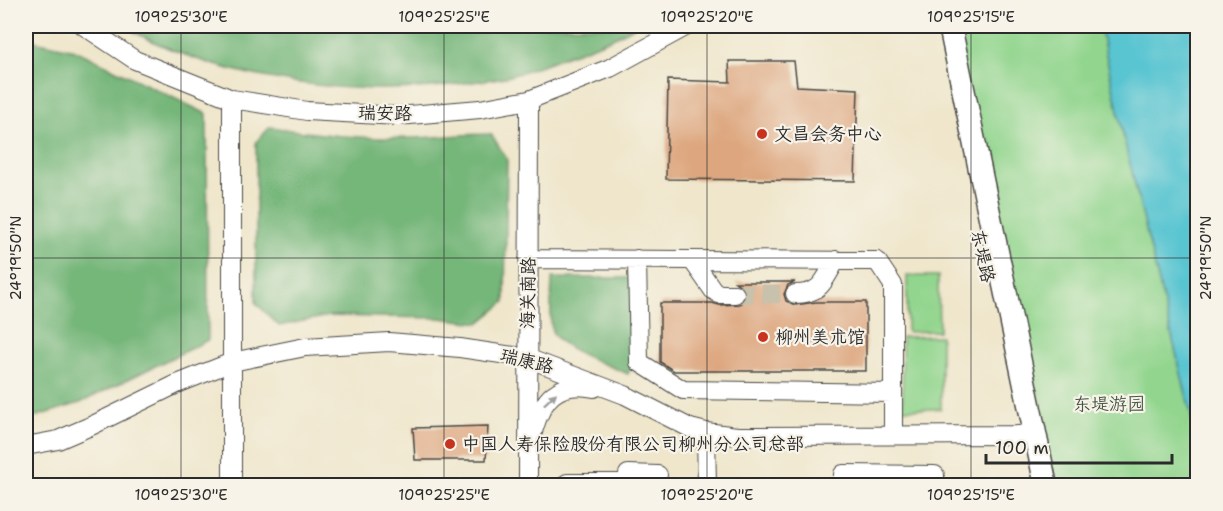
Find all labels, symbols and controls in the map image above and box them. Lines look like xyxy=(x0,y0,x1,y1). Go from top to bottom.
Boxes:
text: 109°25'30"E xyxy=(134,7,228,27)
text: 109°25'25"E xyxy=(398,7,490,27)
text: 109°25'20"E xyxy=(661,7,753,27)
text: 109°25'15"E xyxy=(927,7,1015,27)
street label: 瑞安路 xyxy=(358,101,412,125)
place label: 文昌会务中心 xyxy=(774,122,882,146)
marker: 文昌会务中心 xyxy=(755,127,769,141)
text: 24°19'50"N xyxy=(6,216,26,300)
text: 24°19'50"N xyxy=(1196,216,1216,300)
street label: 东堤路 xyxy=(966,227,1000,285)
street label: 海关南路 xyxy=(515,257,541,329)
place label: 柳州美术馆 xyxy=(775,325,865,349)
marker: 柳州美术馆 xyxy=(756,330,770,344)
street label: 瑞康路 xyxy=(498,343,556,379)
one-way arrow xyxy=(543,392,558,406)
park label: 东堤游园 xyxy=(1073,392,1145,416)
scale bar xyxy=(986,427,1172,465)
place label: 中国人寿保险股份有限公司柳州分公司总部 xyxy=(462,432,804,456)
text: 100 m xyxy=(995,436,1049,460)
marker: 中国人寿保险股份有限公司柳州分公司总部 xyxy=(443,437,457,451)
text: 109°25'30"E xyxy=(134,485,228,505)
text: 109°25'25"E xyxy=(398,485,490,505)
text: 109°25'20"E xyxy=(661,485,753,505)
text: 109°25'15"E xyxy=(927,485,1015,505)

